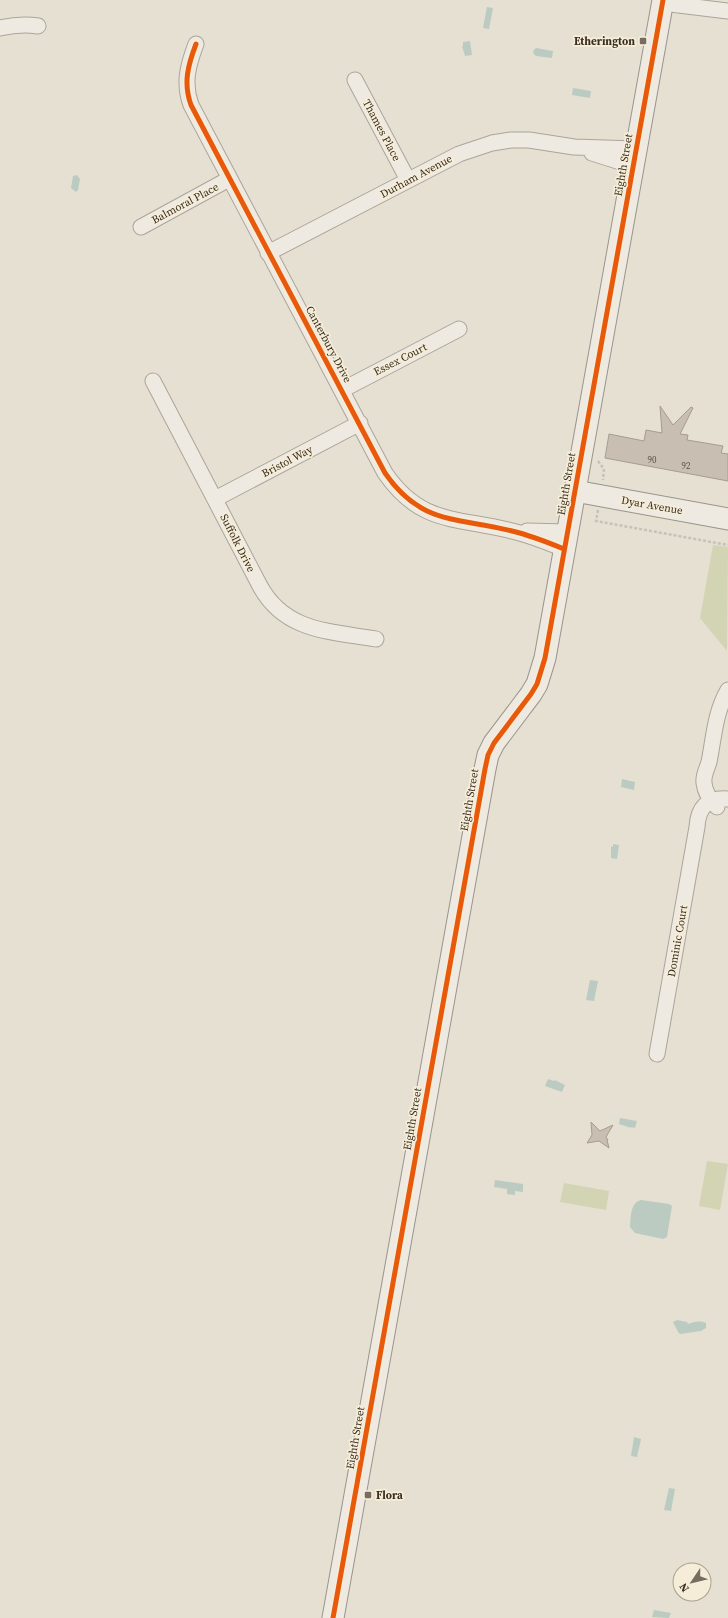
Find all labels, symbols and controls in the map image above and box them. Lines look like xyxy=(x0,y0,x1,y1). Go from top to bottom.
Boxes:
place label: Etherington xyxy=(574,34,635,49)
marker: Etherington xyxy=(638,36,648,46)
street label: Thames Place xyxy=(359,97,404,164)
street label: Eighth Street xyxy=(611,132,636,198)
street label: Durham Avenue xyxy=(378,151,455,202)
street label: Balmoral Place xyxy=(149,179,222,227)
street label: Canterbury Drive xyxy=(302,303,355,386)
street label: Essex Court xyxy=(371,339,430,379)
street label: Bristol Way xyxy=(259,442,316,481)
street label: Eighth Street xyxy=(554,451,579,517)
house number: 90 xyxy=(647,454,657,466)
house number: 92 xyxy=(681,460,691,472)
street label: Dyar Avenue xyxy=(620,493,684,518)
street label: Suffolk Drive xyxy=(216,512,259,575)
street label: Eighth Street xyxy=(457,767,482,833)
street label: Dominic Court xyxy=(664,904,691,978)
street label: Eighth Street xyxy=(400,1086,425,1152)
street label: Eighth Street xyxy=(343,1405,368,1471)
place label: Flora xyxy=(376,1488,403,1503)
marker: Flora xyxy=(363,1490,373,1500)
north arrow xyxy=(672,1562,712,1602)
text: N xyxy=(676,1580,693,1595)

